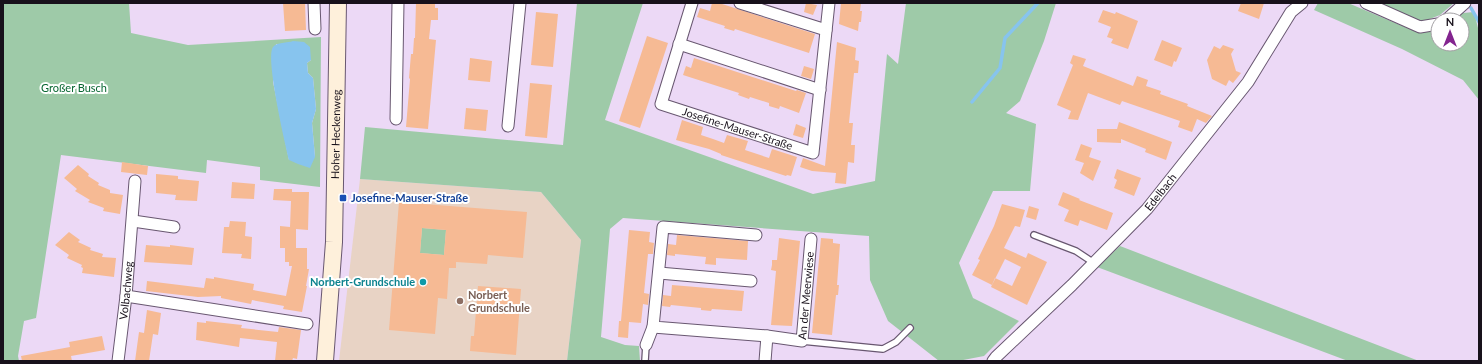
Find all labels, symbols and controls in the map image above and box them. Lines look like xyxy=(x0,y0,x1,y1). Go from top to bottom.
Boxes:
north arrow xyxy=(1430,12,1470,52)
text: N xyxy=(1446,15,1454,28)
park label: Großer Busch xyxy=(41,81,107,94)
street label: Hoher Heckenweg xyxy=(328,89,343,179)
street label: Josefine-Mauser-Straße xyxy=(681,104,795,152)
street label: Edelbach xyxy=(1141,171,1179,213)
place label: Josefine-Mauser-Straße xyxy=(351,191,468,204)
marker: Josefine-Mauser-Straße xyxy=(338,193,348,203)
street label: An der Meerwiese xyxy=(795,251,816,340)
street label: Volbachweg xyxy=(116,260,135,320)
place label: Norbert-Grundschule xyxy=(310,275,415,288)
marker: Norbert-Grundschule xyxy=(418,277,428,287)
place label: Norbert Grundschule xyxy=(468,288,530,314)
marker: Norbert Grundschule xyxy=(455,296,465,306)

